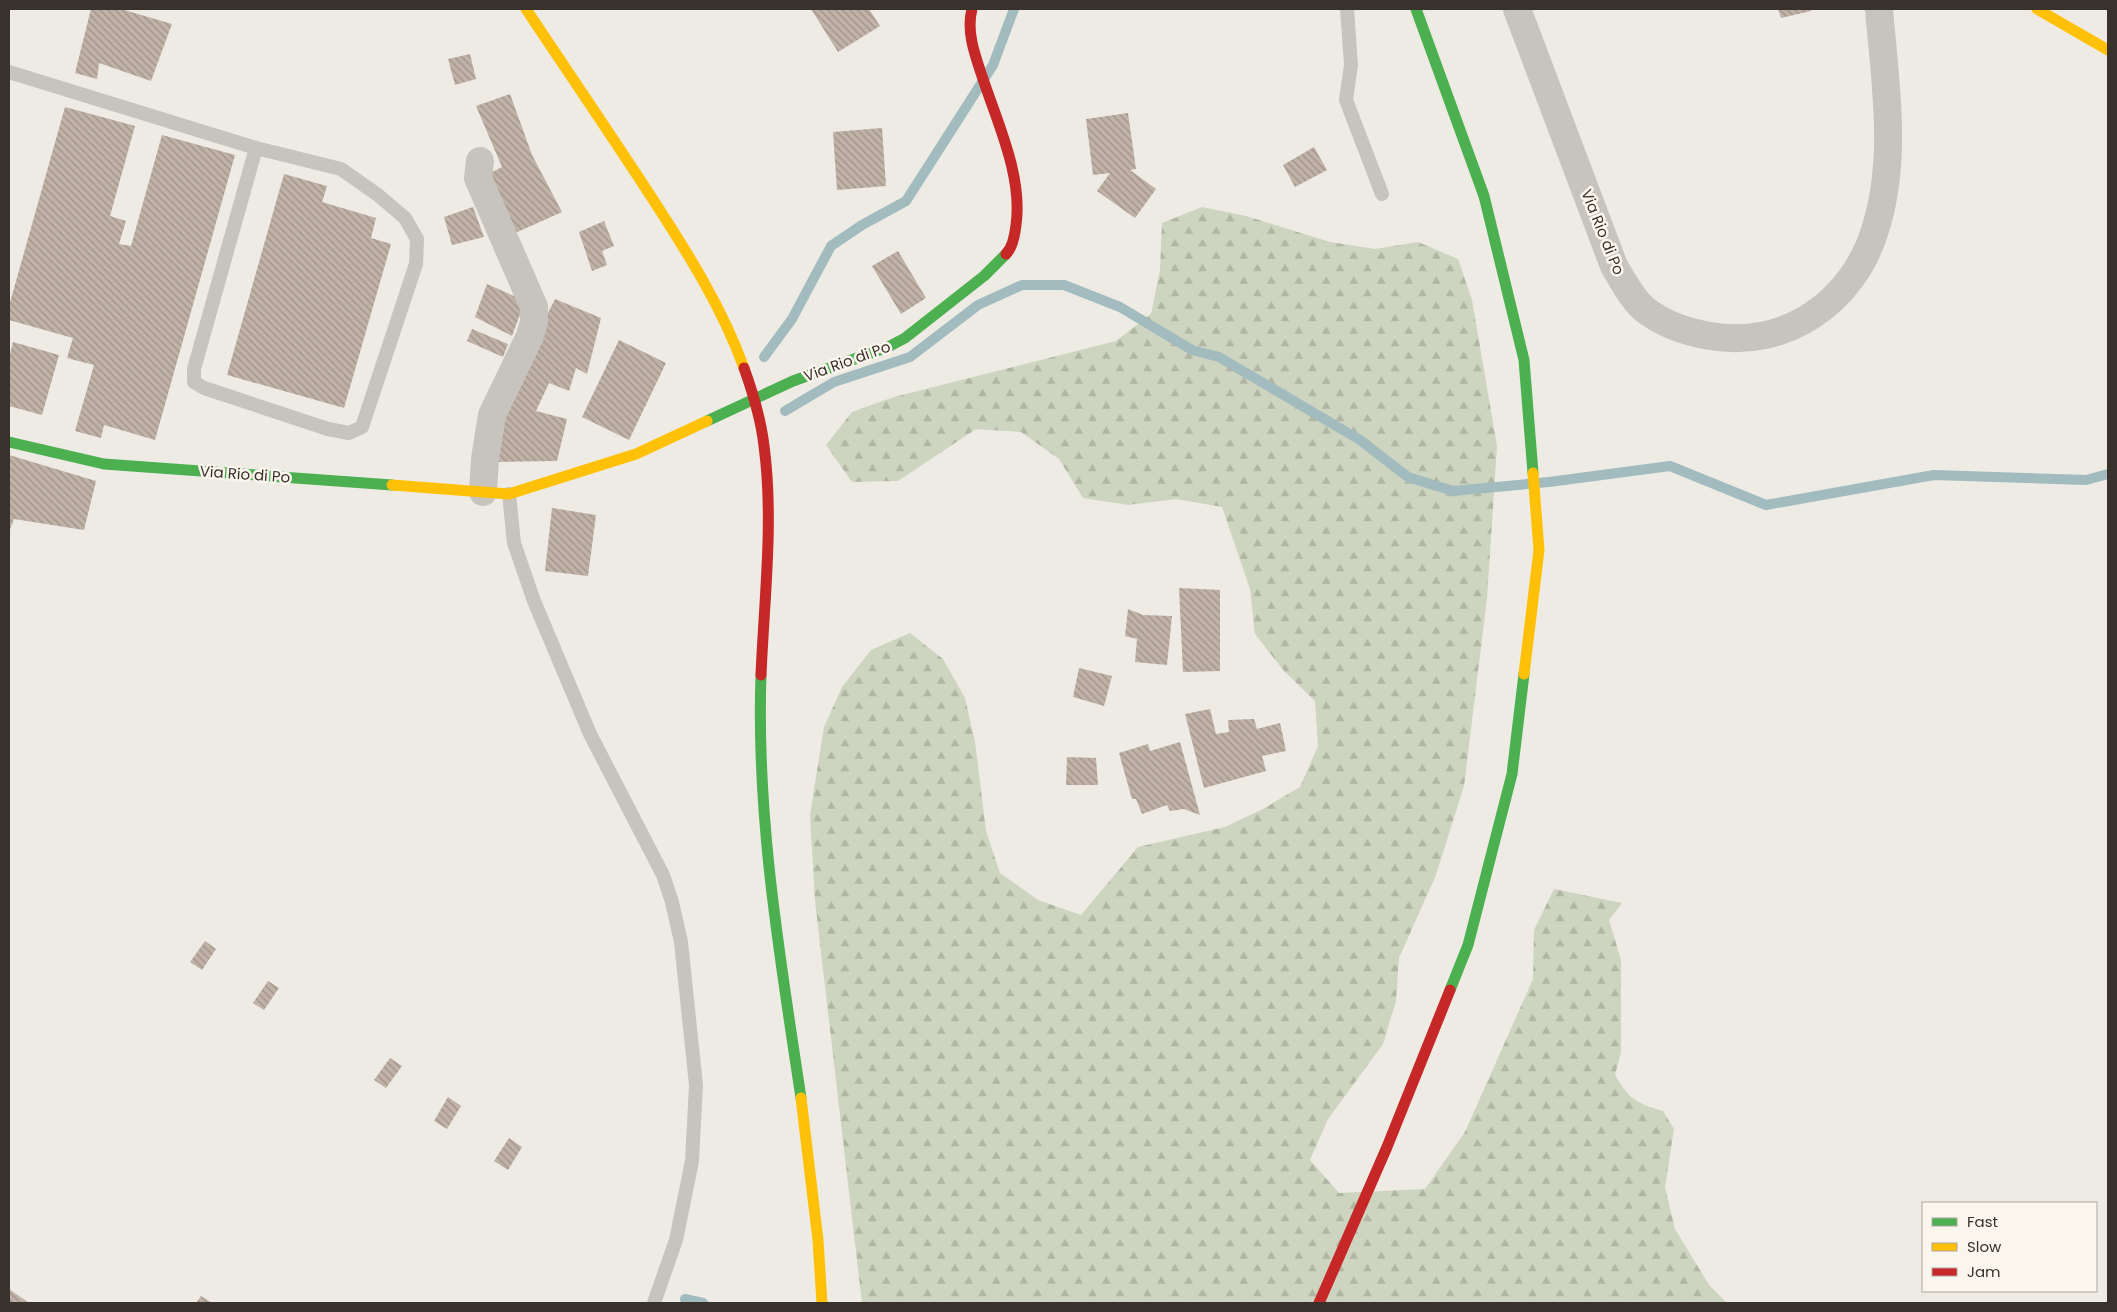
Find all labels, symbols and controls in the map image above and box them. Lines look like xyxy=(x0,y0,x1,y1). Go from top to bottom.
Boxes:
street label: Via Rio di Po xyxy=(1576,186,1630,278)
street label: Via Rio di Po xyxy=(801,336,893,386)
street label: Via Rio di Po xyxy=(199,460,291,488)
legend xyxy=(1922,1202,2097,1292)
text: Fast xyxy=(1967,1211,1998,1232)
text: Slow xyxy=(1967,1236,2002,1257)
text: Jam xyxy=(1967,1261,2001,1282)

